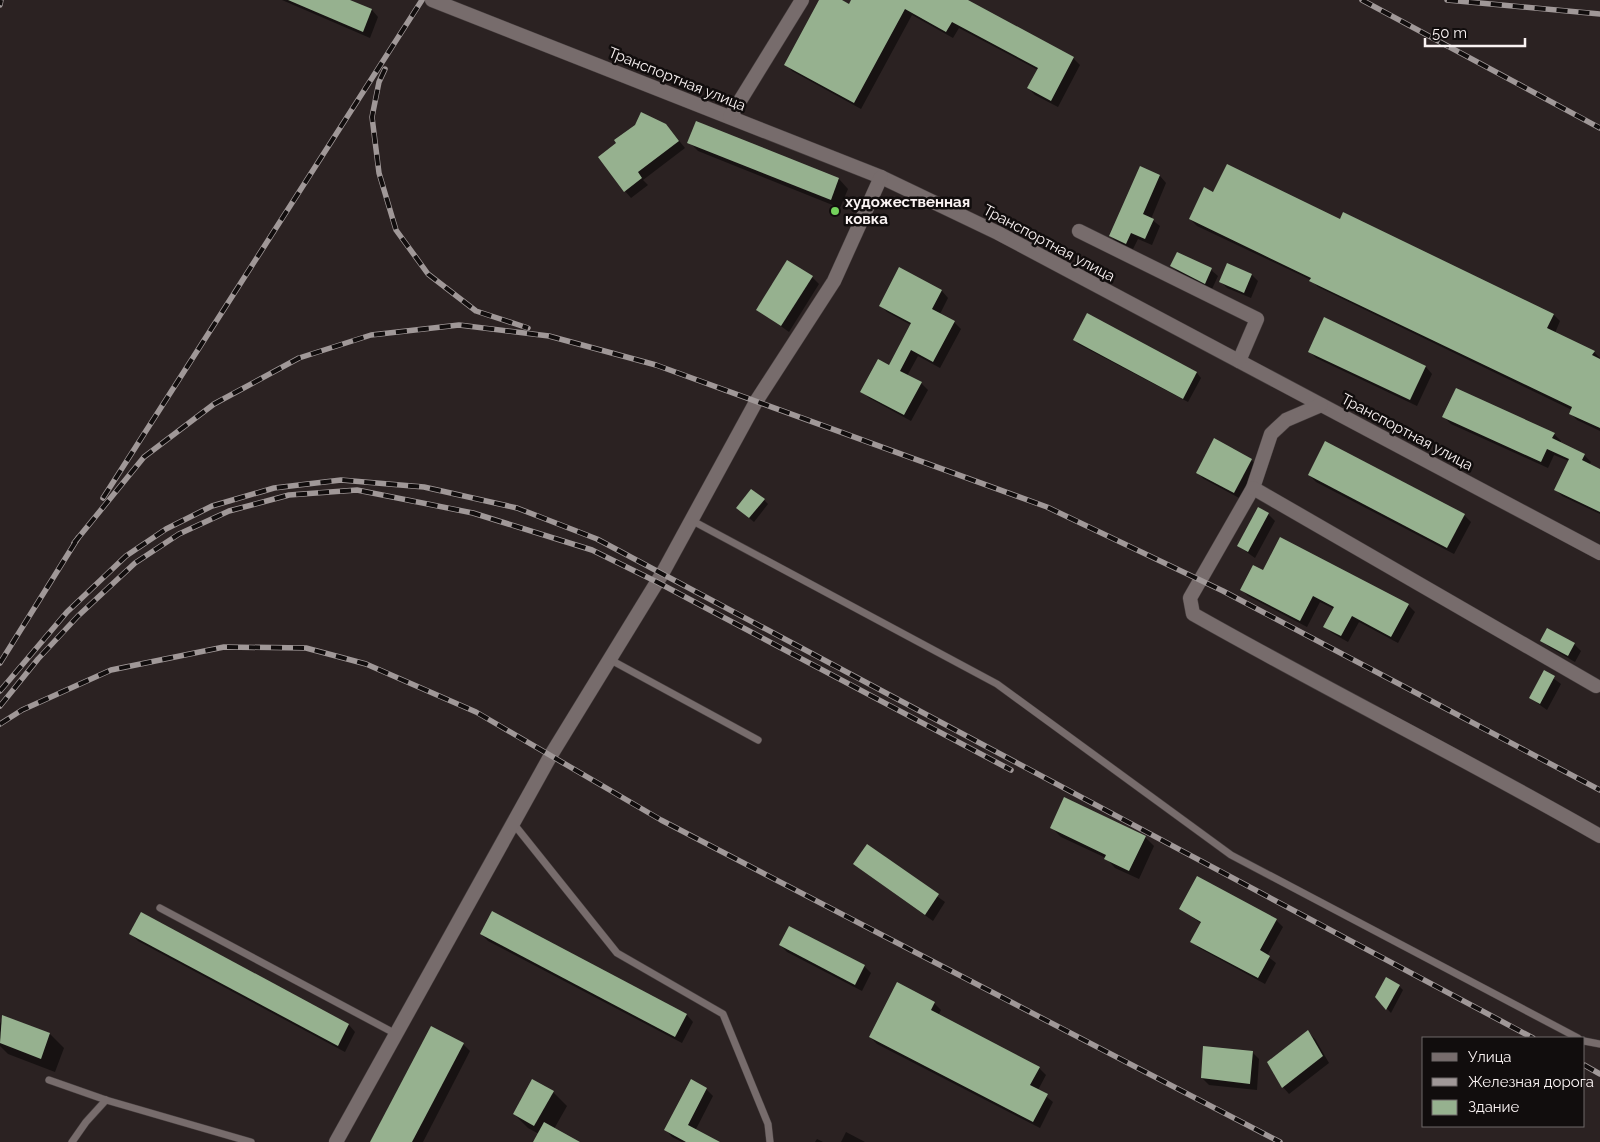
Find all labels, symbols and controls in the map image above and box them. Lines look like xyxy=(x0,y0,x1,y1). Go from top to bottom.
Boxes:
scale bar xyxy=(1425,15,1525,47)
text: 50 m xyxy=(1432,24,1467,42)
street label: Транспортная улица xyxy=(606,43,748,115)
place label: художественная ковка xyxy=(845,193,970,228)
street label: Транспортная улица xyxy=(980,201,1118,285)
marker: художественная ковка xyxy=(829,205,841,217)
street label: Транспортная улица xyxy=(1338,390,1476,474)
legend xyxy=(1422,1037,1585,1127)
text: Улица xyxy=(1468,1048,1512,1066)
text: Железная дорога xyxy=(1468,1073,1594,1091)
text: Здание xyxy=(1468,1098,1520,1116)

